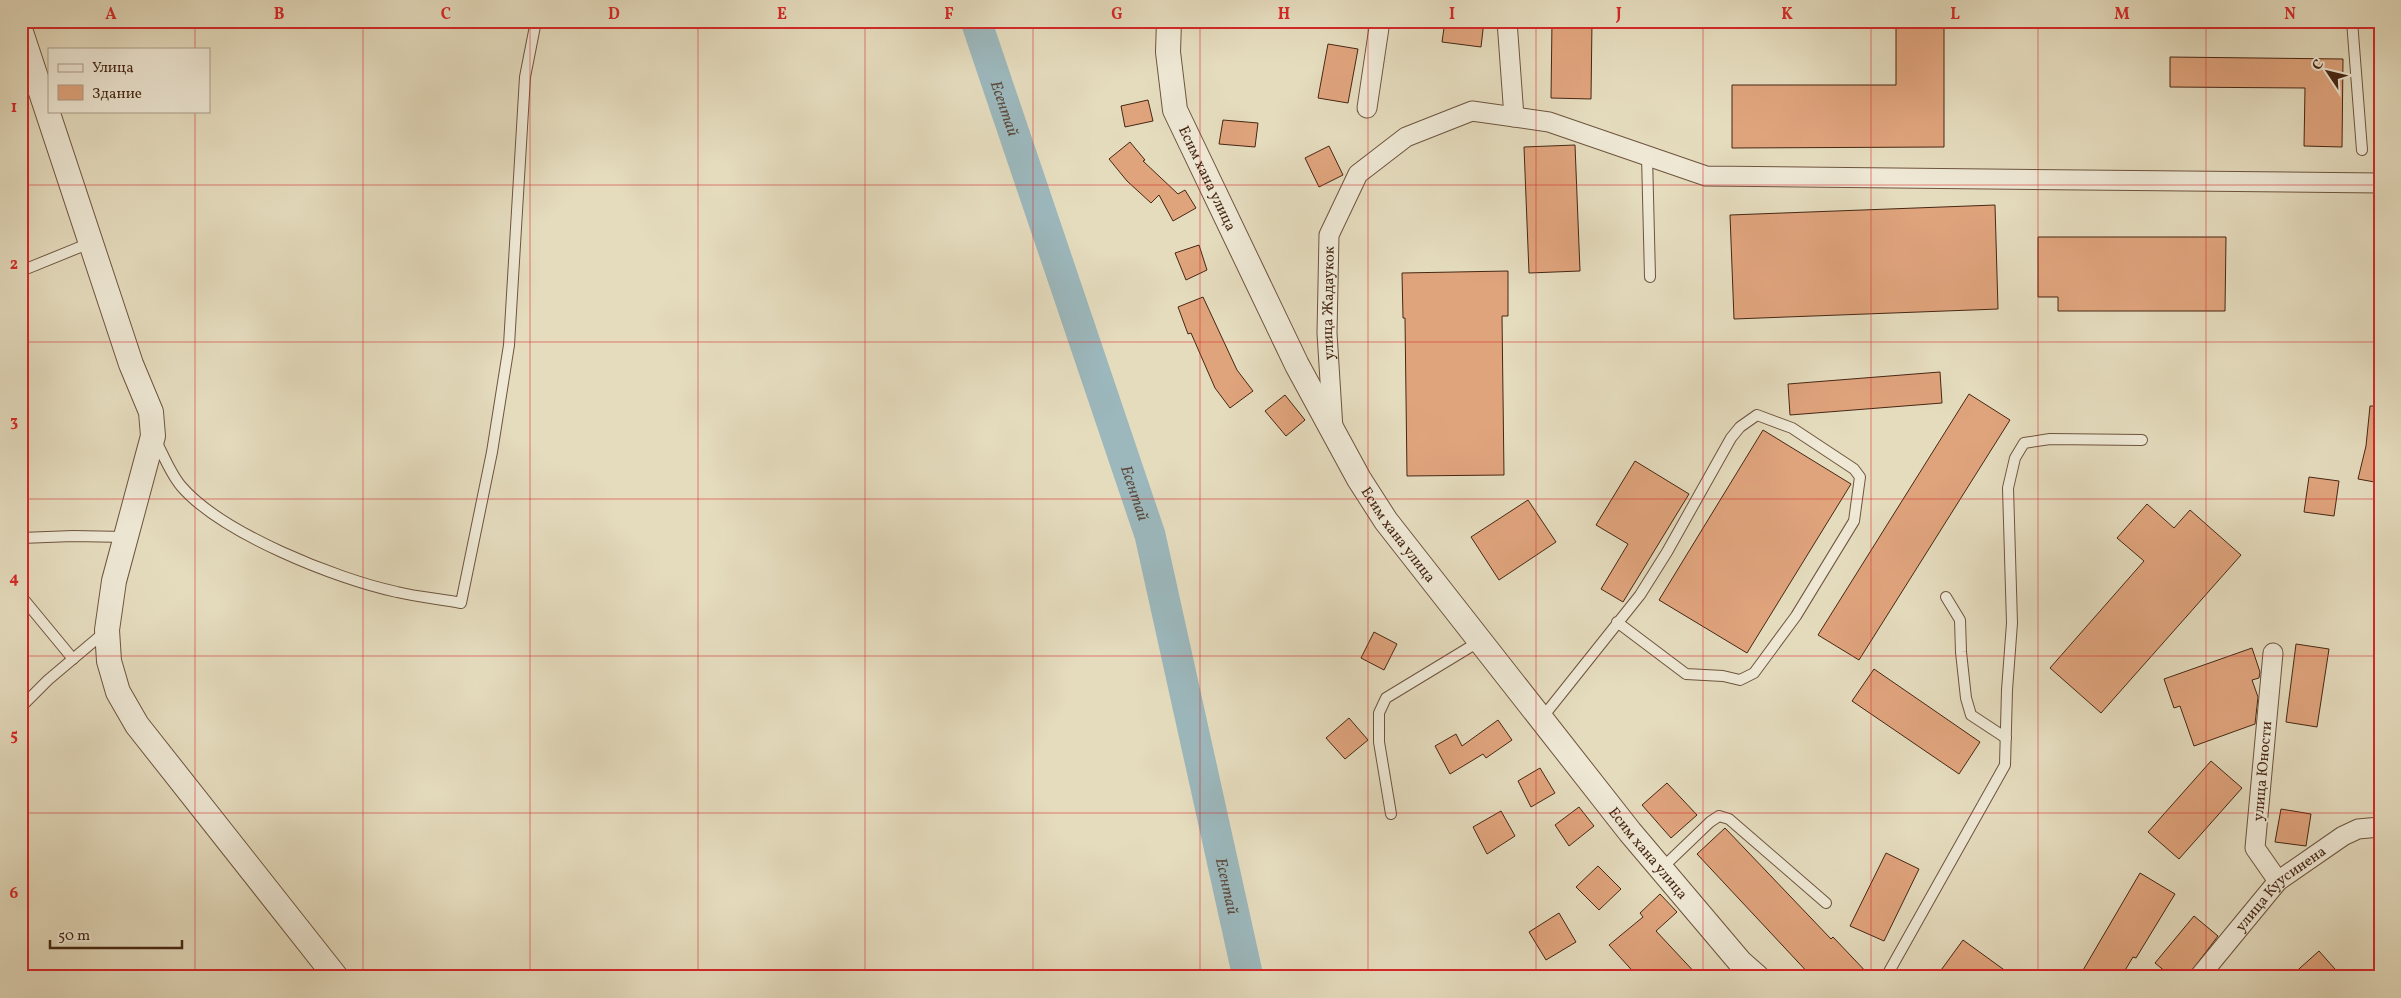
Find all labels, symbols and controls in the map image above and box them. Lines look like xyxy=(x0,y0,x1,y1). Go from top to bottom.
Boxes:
text: A xyxy=(105,4,117,26)
text: B xyxy=(274,4,285,26)
text: C xyxy=(441,4,451,26)
text: D xyxy=(608,4,620,26)
text: E xyxy=(777,4,787,26)
text: F xyxy=(944,4,954,26)
text: G xyxy=(1111,4,1123,26)
text: H xyxy=(1278,4,1290,26)
text: I xyxy=(1449,4,1455,26)
text: J xyxy=(1615,4,1622,26)
text: K xyxy=(1781,4,1793,26)
text: L xyxy=(1950,4,1960,26)
text: M xyxy=(2114,4,2130,26)
text: N xyxy=(2284,4,2296,26)
legend xyxy=(48,48,210,112)
north arrow xyxy=(2304,48,2354,98)
text: С xyxy=(2308,56,2329,75)
text: Улица xyxy=(92,58,134,79)
water label: Есентай xyxy=(984,78,1023,140)
text: Здание xyxy=(92,84,142,105)
text: 1 xyxy=(11,97,17,119)
street label: Есим хана улица xyxy=(1172,123,1240,235)
street label: улица Жадаукок xyxy=(1318,246,1341,361)
text: 2 xyxy=(10,254,18,276)
text: 3 xyxy=(10,411,18,433)
water label: Есентай xyxy=(1114,463,1153,524)
street label: Есим хана улица xyxy=(1355,483,1440,588)
text: 4 xyxy=(9,568,19,590)
street label: улица Юности xyxy=(2249,720,2278,822)
text: 5 xyxy=(10,725,18,747)
street label: Есим хана улица xyxy=(1602,803,1692,905)
street label: улица Куусинена xyxy=(2231,842,2331,937)
water label: Есентай xyxy=(1209,856,1243,917)
text: 6 xyxy=(10,883,19,905)
scale bar xyxy=(50,918,182,950)
text: 50 m xyxy=(58,926,90,947)

